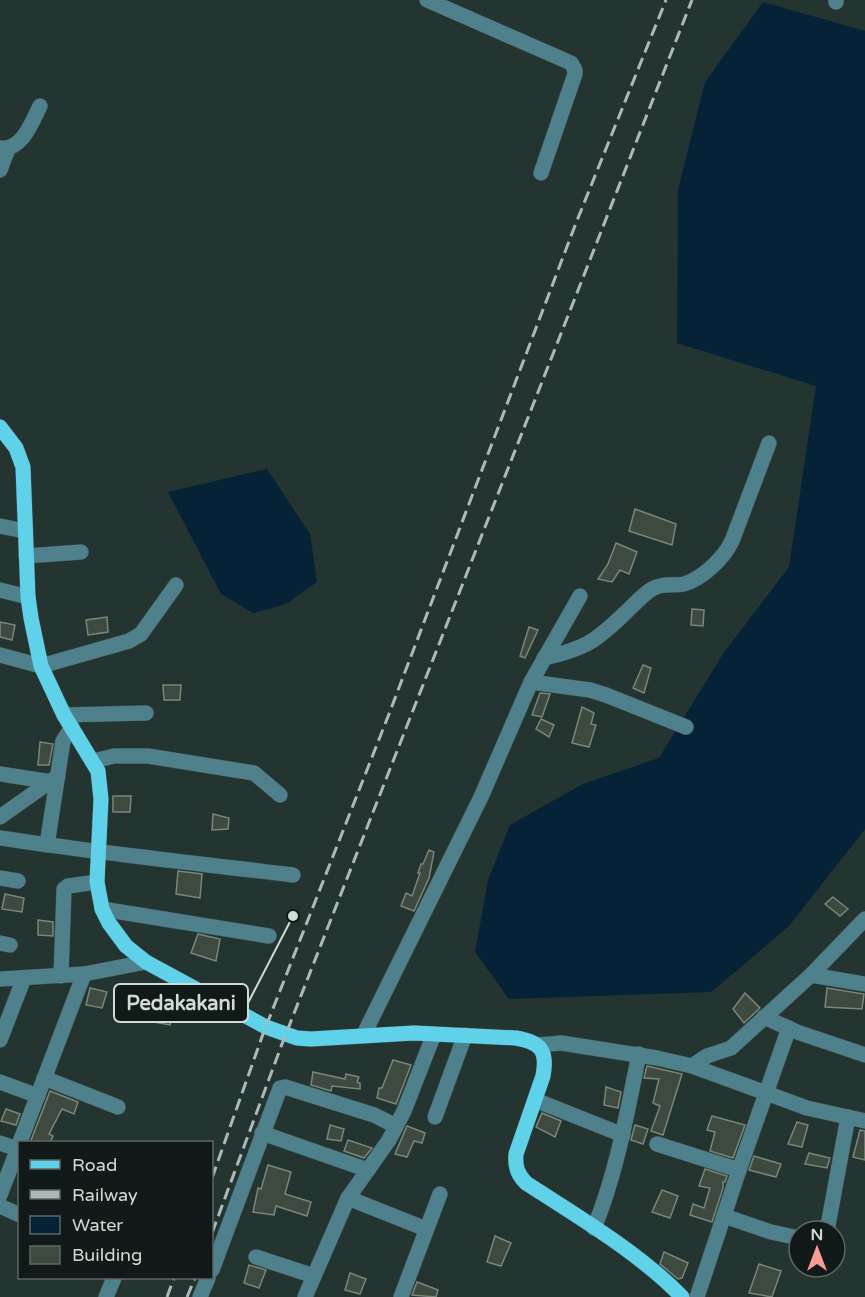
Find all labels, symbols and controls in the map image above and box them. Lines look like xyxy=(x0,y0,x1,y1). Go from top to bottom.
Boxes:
callout: Pedakakani xyxy=(114,984,248,1022)
text: Pedakakani xyxy=(126,992,236,1016)
legend xyxy=(18,1141,213,1279)
text: Road xyxy=(72,1154,117,1176)
text: Railway xyxy=(72,1184,138,1206)
text: Water xyxy=(72,1214,123,1236)
north arrow xyxy=(787,1219,847,1279)
text: N xyxy=(811,1225,823,1245)
text: Building xyxy=(72,1244,142,1266)

